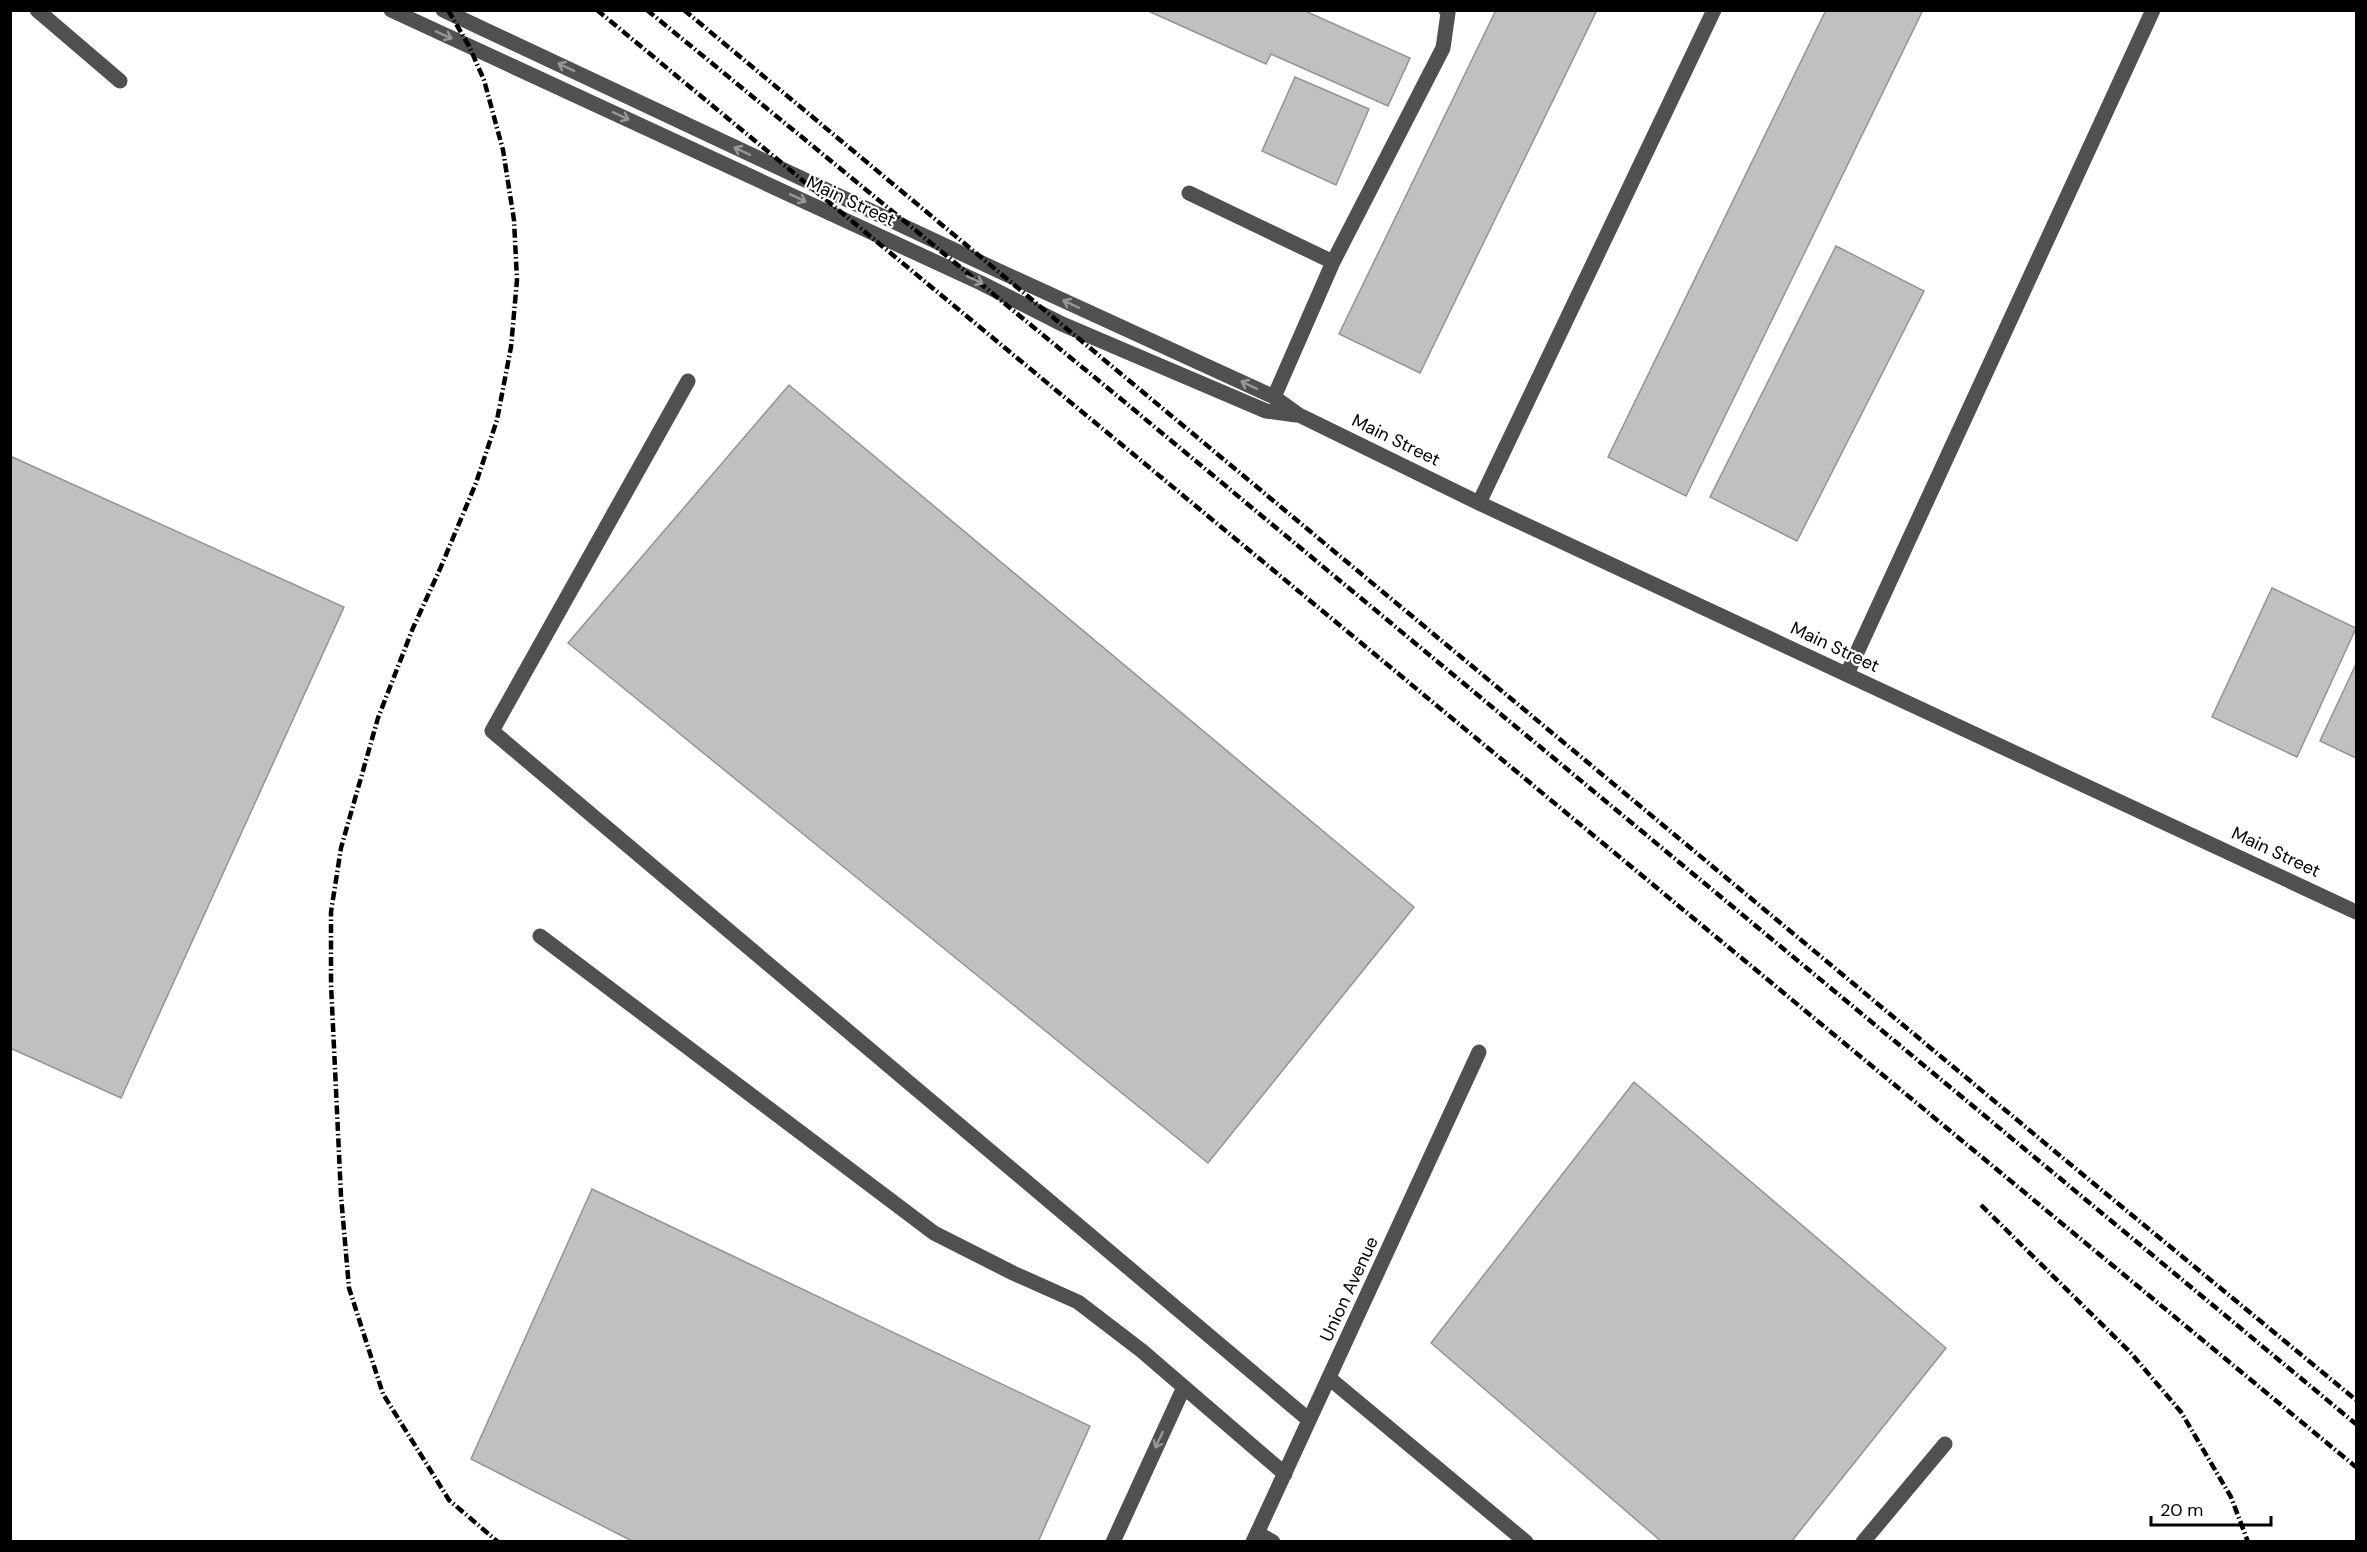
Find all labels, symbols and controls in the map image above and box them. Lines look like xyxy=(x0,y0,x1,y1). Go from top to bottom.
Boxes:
one-way arrow xyxy=(435,30,453,41)
one-way arrow xyxy=(558,61,576,73)
one-way arrow xyxy=(612,111,630,123)
one-way arrow xyxy=(734,144,752,156)
street label: Main Street xyxy=(803,170,899,232)
one-way arrow xyxy=(788,193,806,205)
one-way arrow xyxy=(965,275,983,287)
one-way arrow xyxy=(1063,298,1081,310)
one-way arrow xyxy=(1240,379,1258,391)
street label: Main Street xyxy=(1348,408,1444,472)
street label: Main Street xyxy=(1787,616,1883,678)
street label: Main Street xyxy=(2228,821,2324,883)
street label: Union Avenue xyxy=(1314,1233,1384,1345)
one-way arrow xyxy=(1153,1431,1165,1449)
scale bar xyxy=(2151,1489,2271,1527)
text: 20 m xyxy=(2160,1498,2203,1522)

